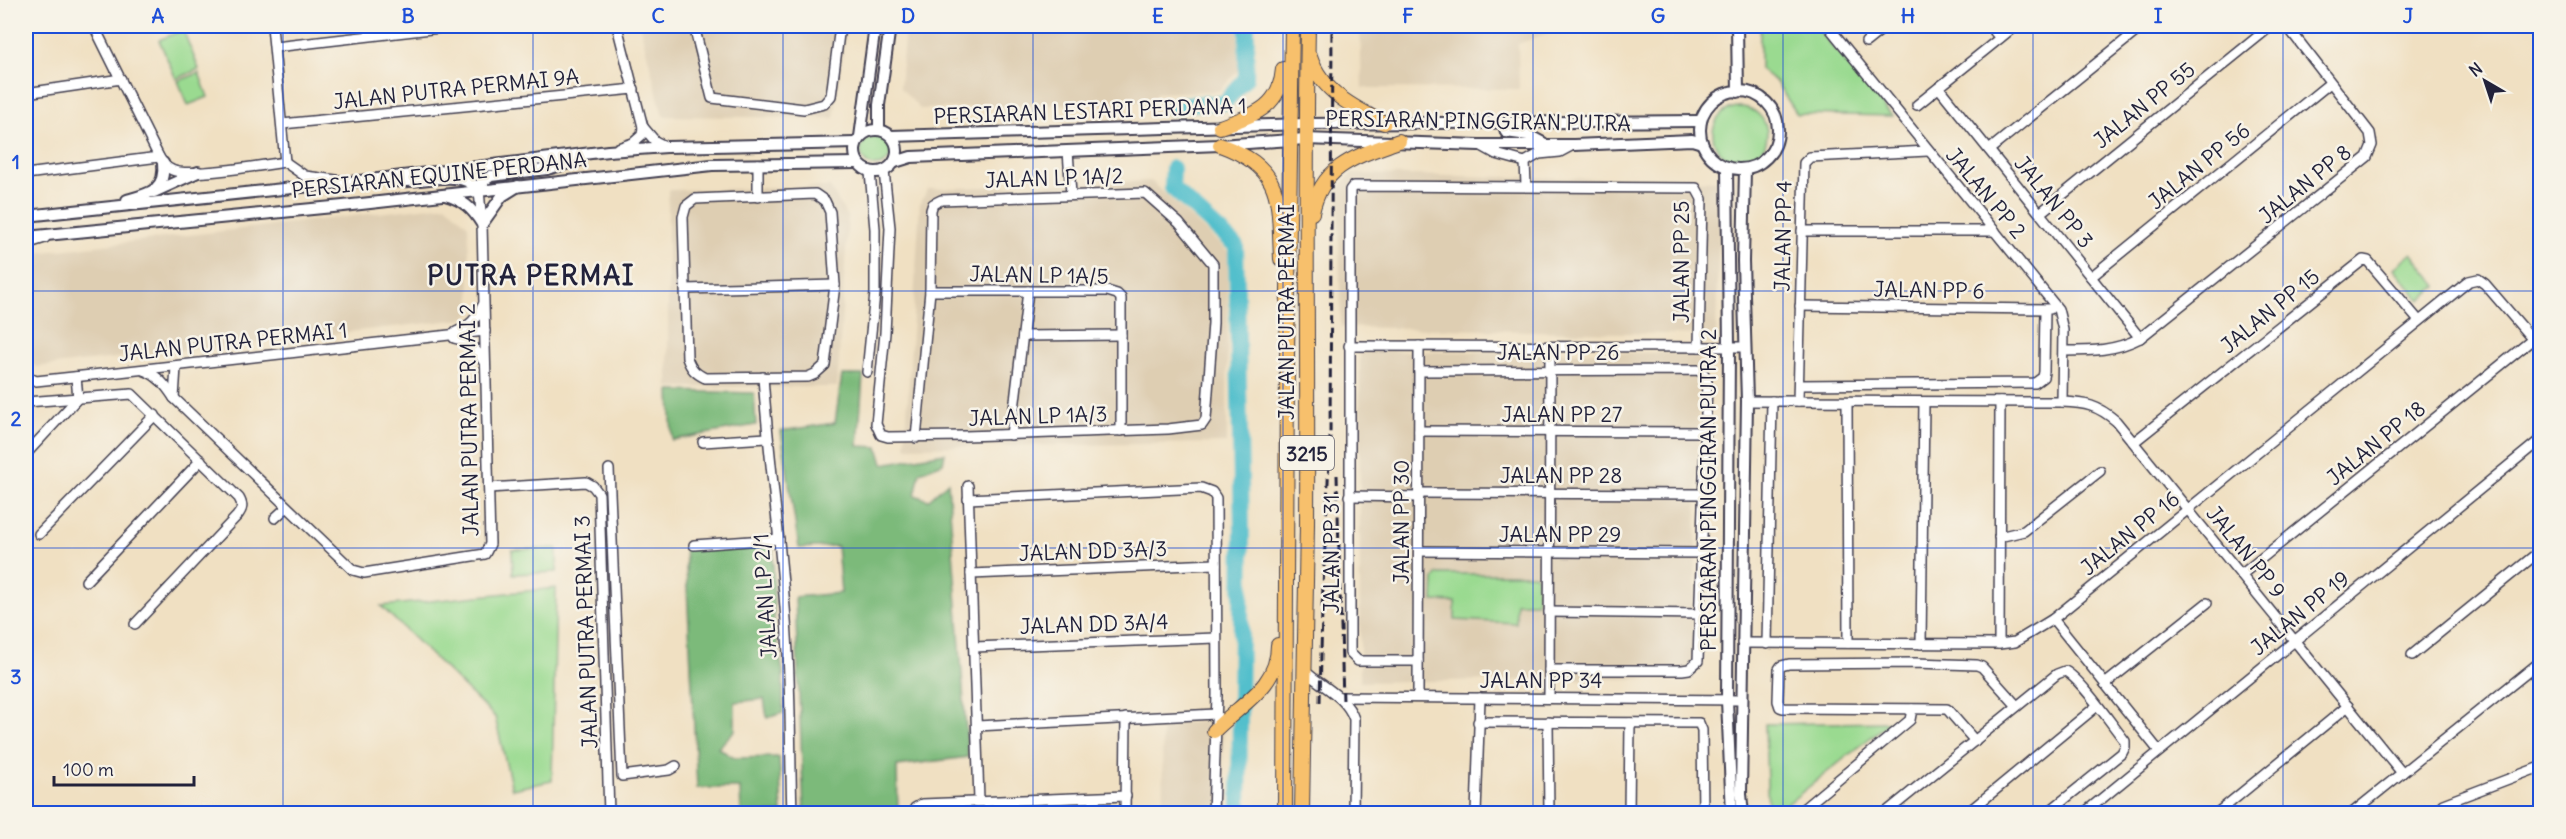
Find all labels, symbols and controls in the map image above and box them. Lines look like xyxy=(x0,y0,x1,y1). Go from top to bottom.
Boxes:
text: A xyxy=(152,3,165,28)
text: B xyxy=(401,3,415,28)
text: C xyxy=(651,3,665,28)
text: D xyxy=(901,3,915,28)
text: E xyxy=(1152,3,1164,28)
text: F xyxy=(1402,3,1414,28)
text: G xyxy=(1651,3,1665,28)
text: H xyxy=(1901,3,1915,28)
text: I xyxy=(2154,3,2163,28)
text: J xyxy=(2403,3,2414,28)
north arrow xyxy=(2455,51,2515,111)
street label: JALAN PP 55 xyxy=(2088,56,2200,154)
text: N xyxy=(2465,58,2486,81)
street label: JALAN PUTRA PERMAI 9A xyxy=(332,63,580,115)
street label: PERSIARAN LESTARI PERDANA 1 xyxy=(933,92,1247,130)
street label: PERSIARAN PINGGIRAN PUTRA xyxy=(1325,105,1631,137)
street label: JALAN PP 56 xyxy=(2143,117,2255,215)
street label: JALAN PP 8 xyxy=(2253,139,2357,229)
street label: JALAN PP 2 xyxy=(1940,142,2032,244)
street label: PERSIARAN EQUINE PERDANA xyxy=(290,146,588,204)
text: 1 xyxy=(12,149,20,174)
street label: JALAN PP 3 xyxy=(2009,150,2099,254)
street label: JALAN LP 1A/2 xyxy=(984,162,1124,194)
street label: JALAN PP 4 xyxy=(1769,180,1797,292)
street label: JALAN PP 25 xyxy=(1668,201,1695,323)
street label: JALAN PUTRA PERMAI xyxy=(1273,204,1300,420)
district label: PUTRA PERMAI xyxy=(427,258,635,292)
street label: JALAN LP 1A/5 xyxy=(969,260,1109,290)
street label: JALAN PP 15 xyxy=(2215,263,2325,359)
street label: JALAN PP 6 xyxy=(1873,276,1985,304)
street label: JALAN PUTRA PERMAI 2 xyxy=(453,303,485,537)
street label: JALAN PUTRA PERMAI 1 xyxy=(117,317,349,367)
street label: PERSIARAN PINGGIRAN PUTRA 2 xyxy=(1695,329,1722,651)
street label: JALAN PP 26 xyxy=(1497,339,1619,366)
street label: JALAN PP 18 xyxy=(2321,395,2431,491)
street label: JALAN LP 1A/3 xyxy=(968,400,1108,432)
street label: JALAN PP 27 xyxy=(1502,401,1622,428)
text: 2 xyxy=(11,406,22,431)
road number: 3215 xyxy=(1280,436,1334,470)
street label: JALAN PP 30 xyxy=(1388,460,1415,584)
street label: JALAN PP 28 xyxy=(1500,462,1622,489)
street label: JALAN PP 16 xyxy=(2075,485,2185,581)
street label: JALAN PP 31 xyxy=(1318,494,1345,614)
street label: JALAN PP 9 xyxy=(2201,500,2291,604)
street label: JALAN PUTRA PERMAI 3 xyxy=(568,515,604,749)
street label: JALAN PP 29 xyxy=(1499,521,1621,548)
street label: JALAN LP 2/1 xyxy=(747,533,783,659)
street label: JALAN DD 3A/3 xyxy=(1018,535,1168,567)
street label: JALAN PP 19 xyxy=(2245,565,2355,661)
street label: JALAN DD 3A/4 xyxy=(1019,608,1169,640)
text: 3 xyxy=(10,664,22,689)
street label: JALAN PP 34 xyxy=(1479,667,1603,694)
scale bar xyxy=(54,749,194,787)
text: 100 m xyxy=(63,758,114,781)

